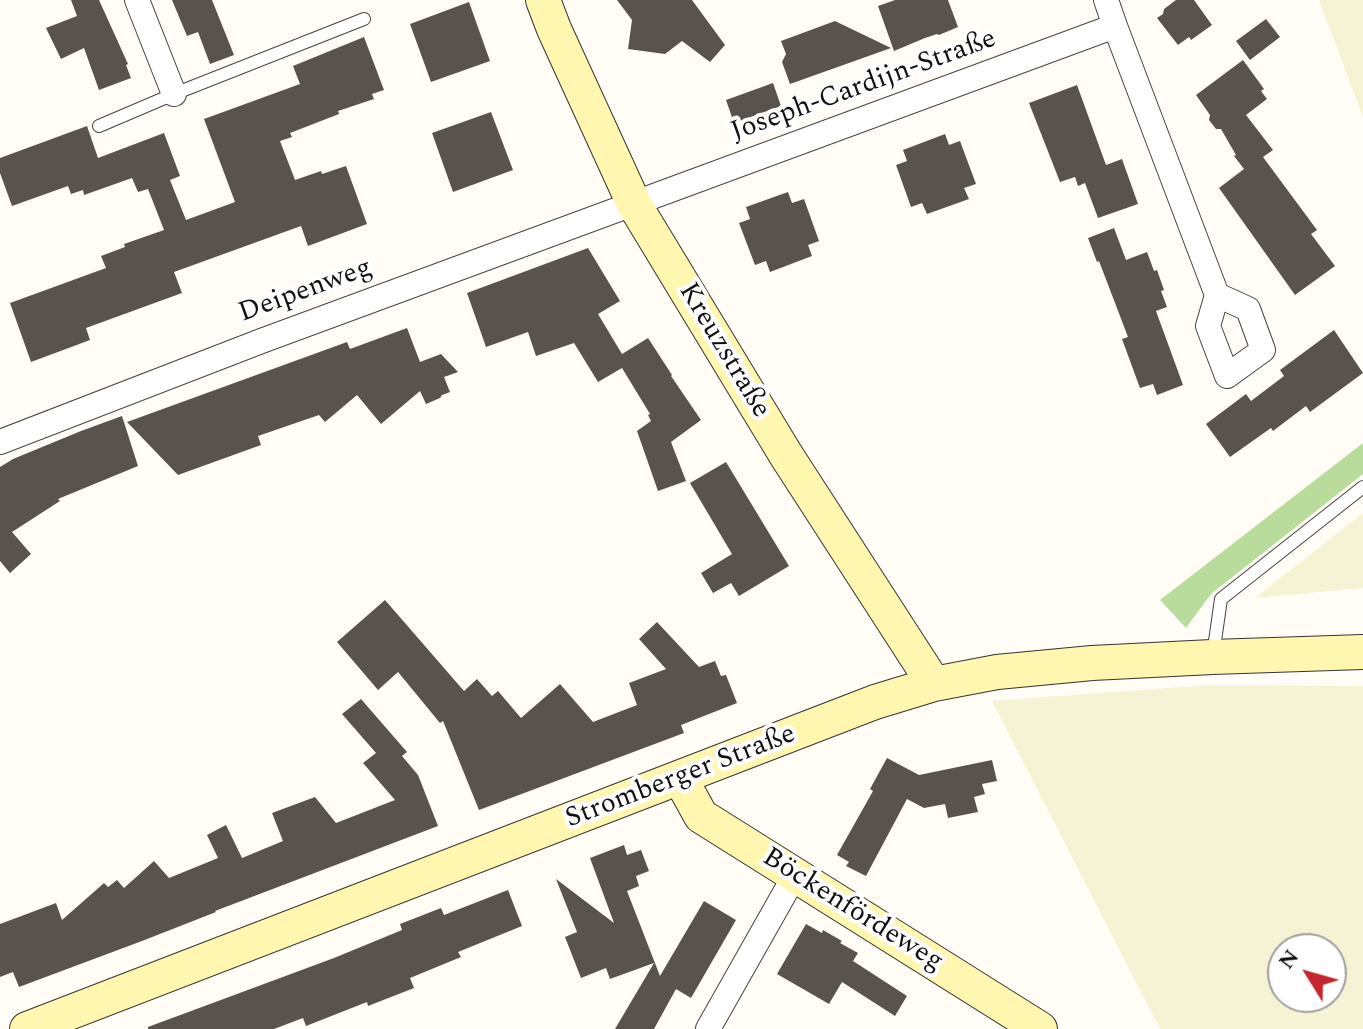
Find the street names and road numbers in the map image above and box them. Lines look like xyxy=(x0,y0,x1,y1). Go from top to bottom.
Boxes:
street label: Joseph-Cardijn-Straße xyxy=(727,23,1001,151)
street label: Deipenweg xyxy=(235,252,377,332)
street label: Kreuzstraße xyxy=(670,277,776,425)
street label: Stromberger Straße xyxy=(561,719,801,837)
street label: Böckenfördeweg xyxy=(755,842,949,980)

